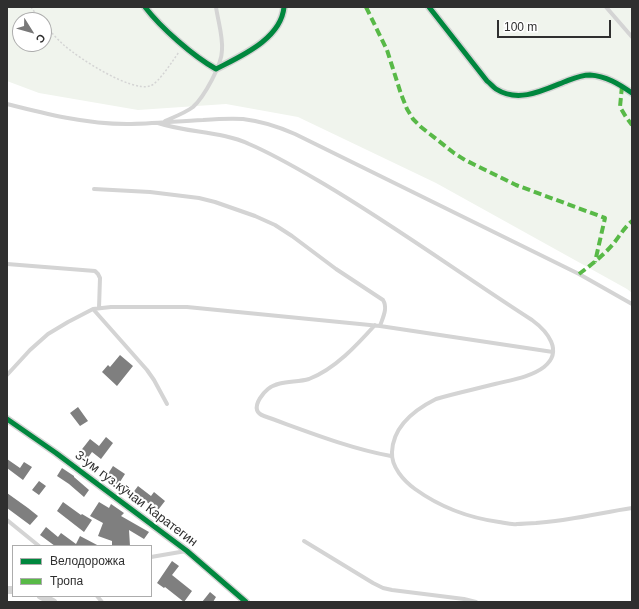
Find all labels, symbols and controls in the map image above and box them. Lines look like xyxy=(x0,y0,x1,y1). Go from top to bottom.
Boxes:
north arrow xyxy=(12,12,52,52)
scale bar xyxy=(499,12,613,38)
text: 100 m xyxy=(504,20,537,34)
text: С xyxy=(34,32,48,45)
street label: 3-ум гуз.кӯчаи Каратегин xyxy=(72,448,200,550)
legend xyxy=(12,545,152,597)
text: Велодорожка xyxy=(50,554,125,568)
text: Тропа xyxy=(50,574,83,588)

